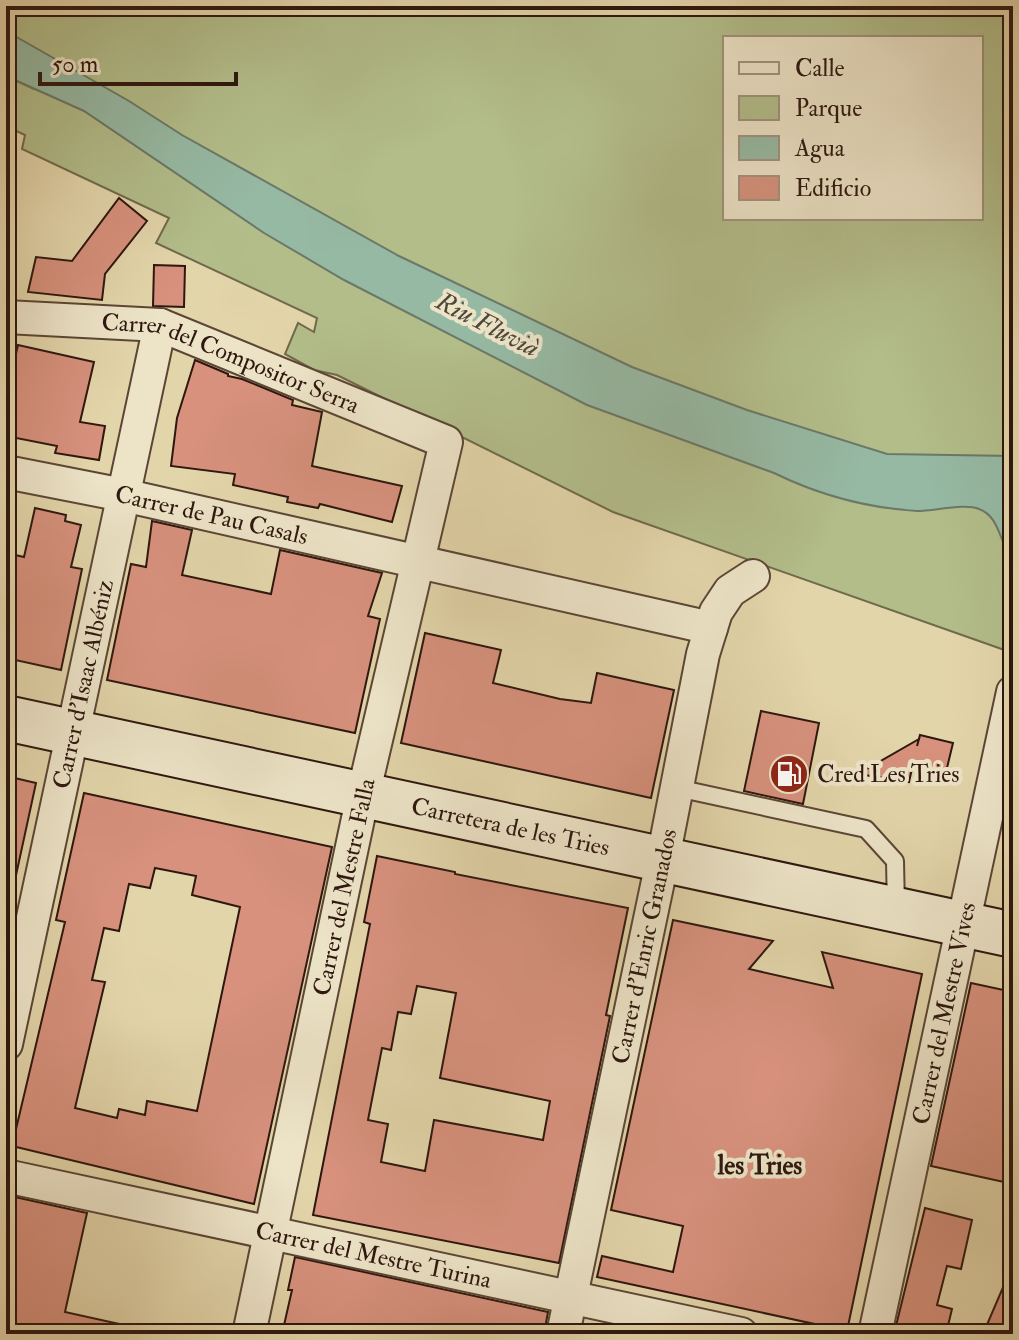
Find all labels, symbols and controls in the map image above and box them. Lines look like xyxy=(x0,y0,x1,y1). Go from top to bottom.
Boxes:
scale bar xyxy=(40,36,236,86)
legend xyxy=(723,36,983,220)
text: 50 m xyxy=(52,49,99,80)
text: Calle xyxy=(795,53,845,84)
text: Parque xyxy=(795,93,862,124)
text: Agua xyxy=(794,133,846,164)
text: Edificio xyxy=(795,173,871,204)
water label: Riu Fluvià xyxy=(430,285,544,364)
street label: Carrer del Compositor Serra xyxy=(101,307,365,421)
street label: Carrer de Pau Casals xyxy=(112,479,311,552)
street label: Carrer d'Isaac Albéniz xyxy=(46,576,121,792)
fuel station icon: Cred Les Tries xyxy=(768,753,810,795)
place label: Cred Les Tries xyxy=(817,759,960,790)
street label: Carrer del Mestre Falla xyxy=(306,774,383,999)
street label: Carretera de les Tries xyxy=(408,791,612,864)
street label: Carrer d'Enric Granados xyxy=(605,826,684,1067)
street label: Carrer del Mestre Vives xyxy=(905,899,983,1128)
district label: les Tries xyxy=(717,1150,802,1182)
street label: Carrer del Mestre Turina xyxy=(253,1215,495,1296)

